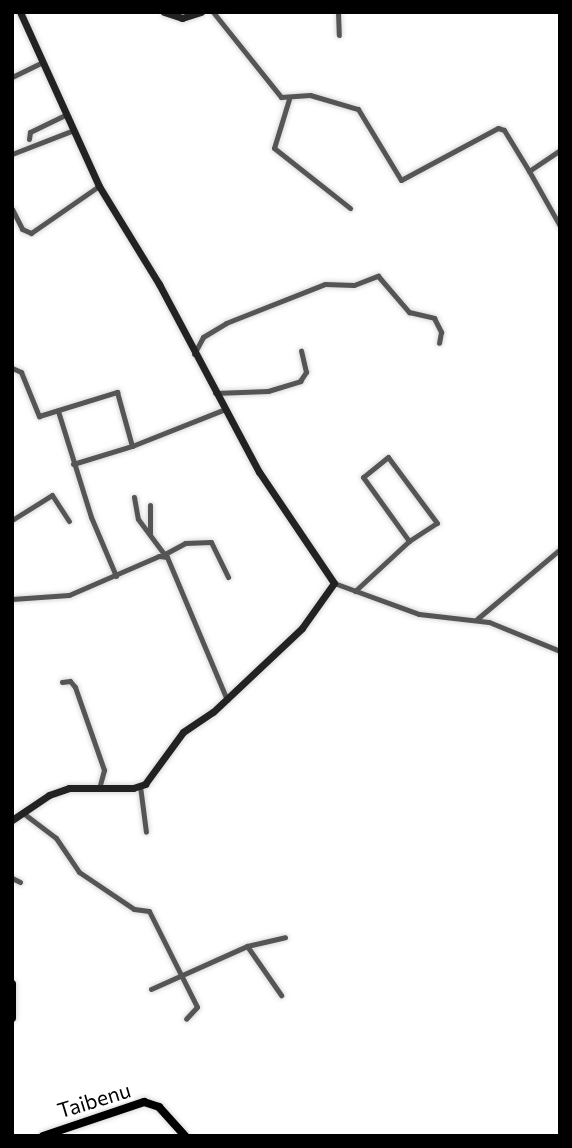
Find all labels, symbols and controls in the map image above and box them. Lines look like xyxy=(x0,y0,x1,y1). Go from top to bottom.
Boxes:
street label: Taibenu xyxy=(54,1077,134,1123)

